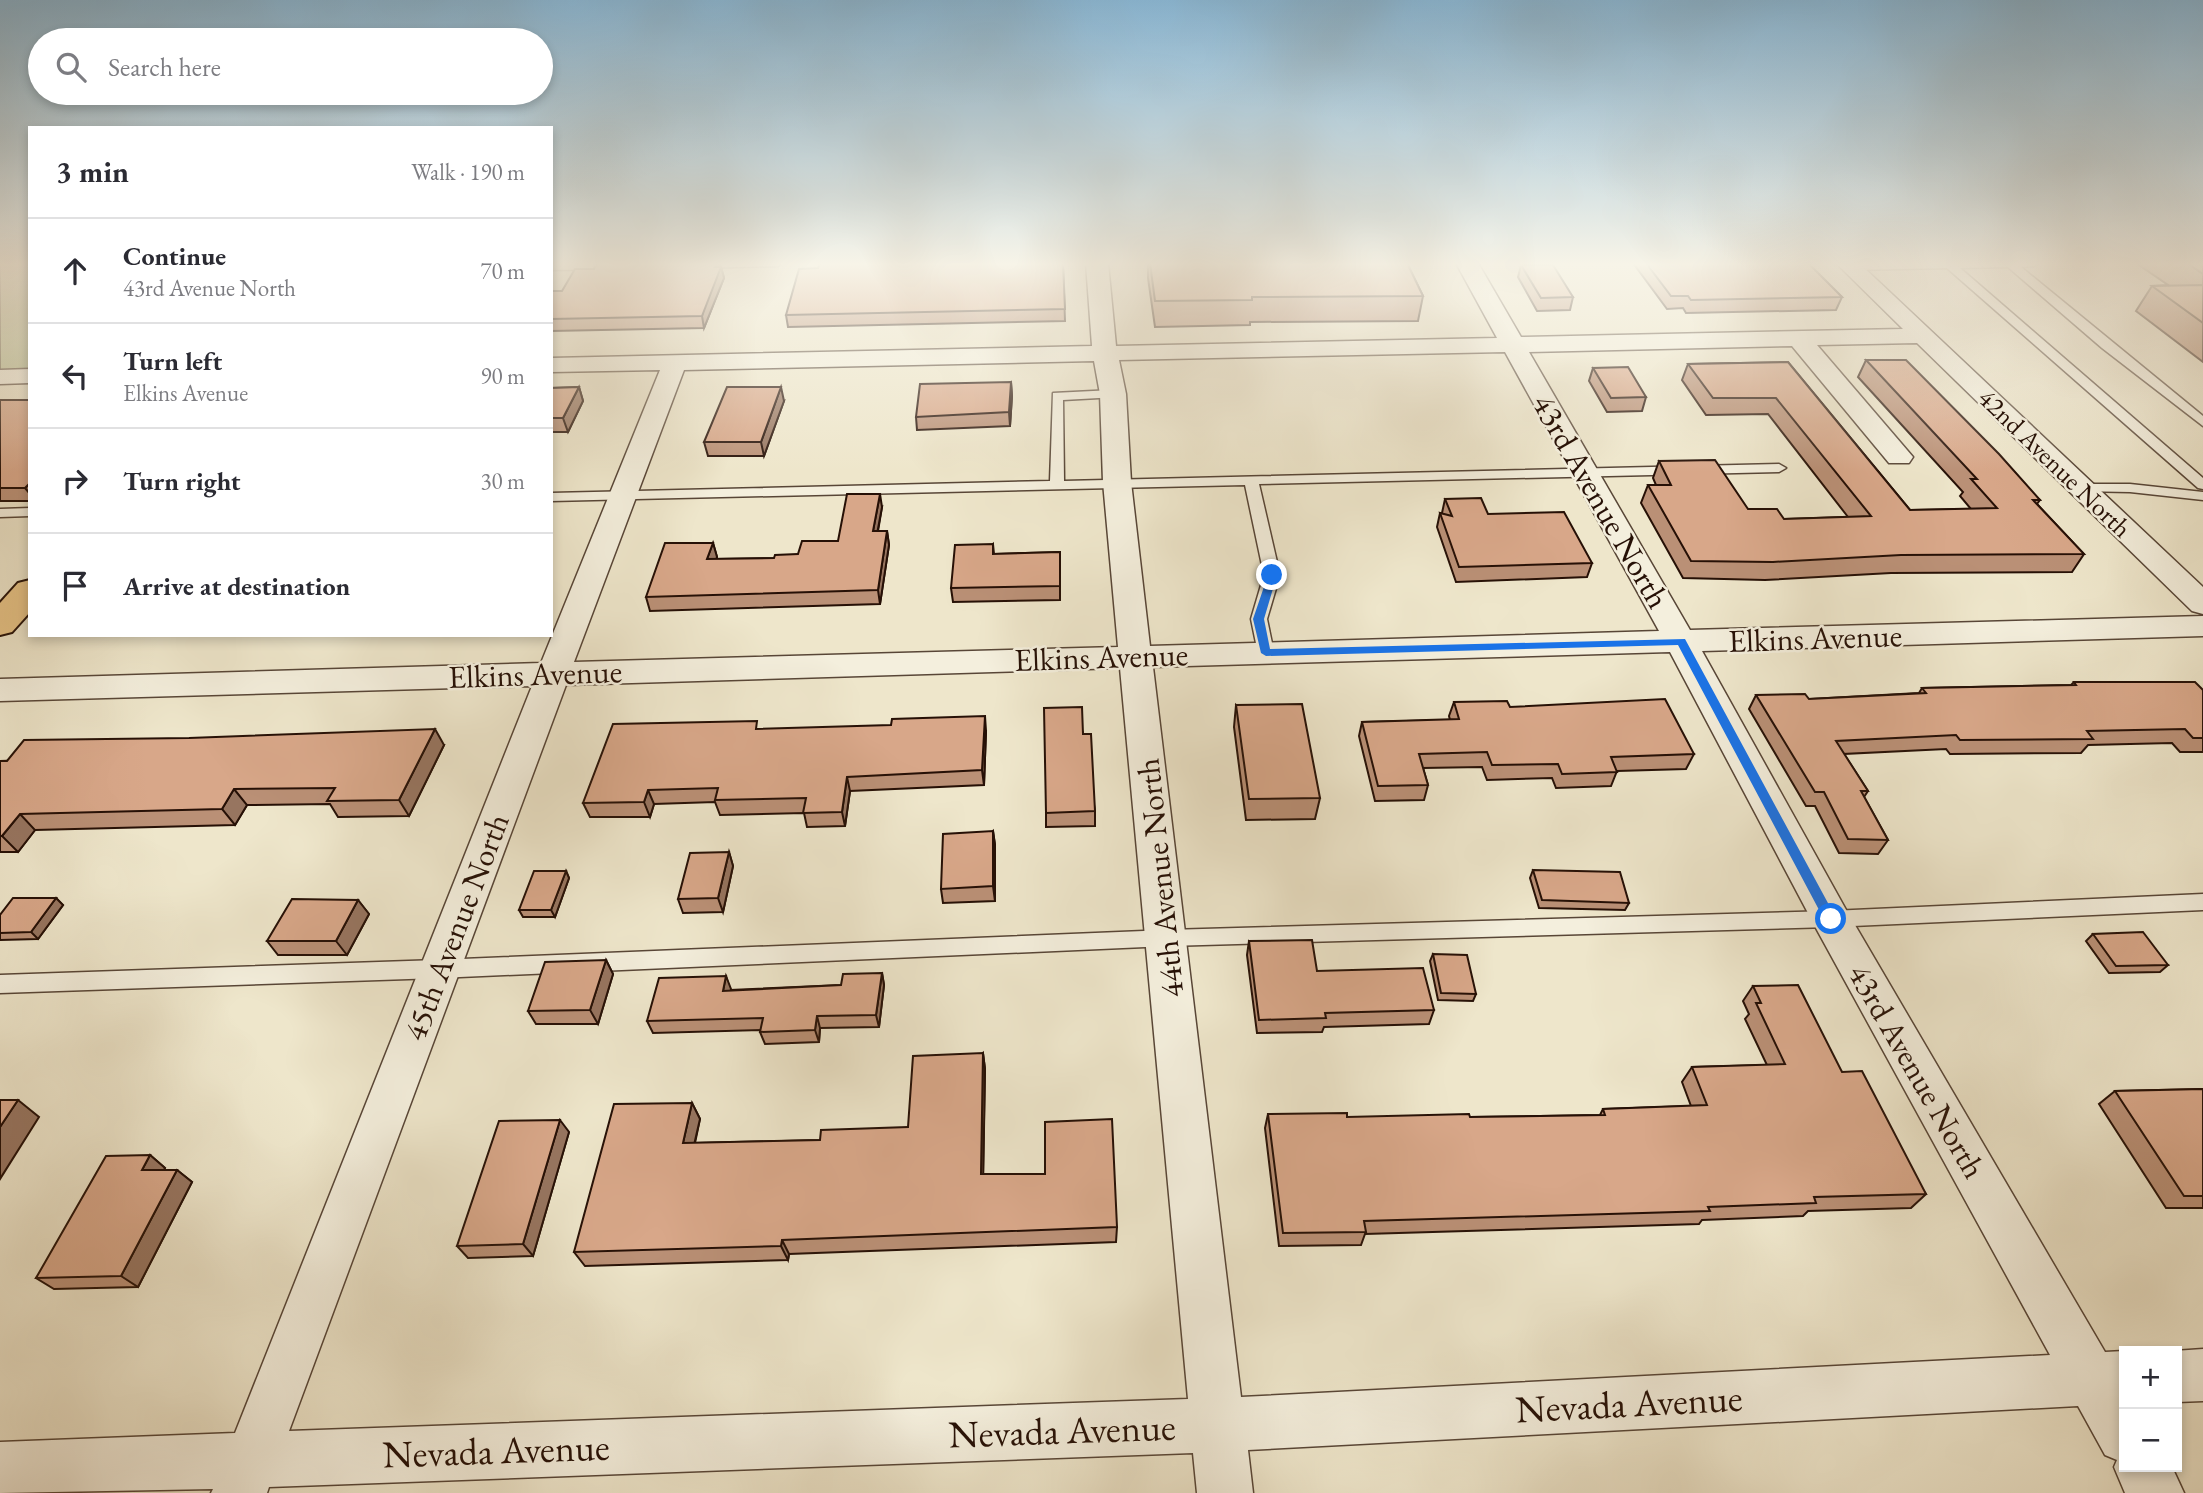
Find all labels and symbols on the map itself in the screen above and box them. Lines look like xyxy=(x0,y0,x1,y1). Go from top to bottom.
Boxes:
street label: 42nd Avenue North xyxy=(1971,381,2139,545)
street label: 43rd Avenue North xyxy=(1523,386,1679,616)
route end xyxy=(1256,559,1287,590)
street label: Elkins Avenue xyxy=(1727,614,1903,662)
street label: Elkins Avenue xyxy=(1013,633,1189,681)
street label: Elkins Avenue xyxy=(447,650,623,698)
street label: 44th Avenue North xyxy=(1127,756,1193,1000)
street label: 45th Avenue North xyxy=(393,807,519,1047)
route start xyxy=(1815,903,1846,934)
street label: 43rd Avenue North xyxy=(1839,956,1995,1186)
street label: Nevada Avenue xyxy=(1514,1373,1744,1433)
street label: Nevada Avenue xyxy=(948,1402,1176,1458)
street label: Nevada Avenue xyxy=(382,1422,610,1478)

